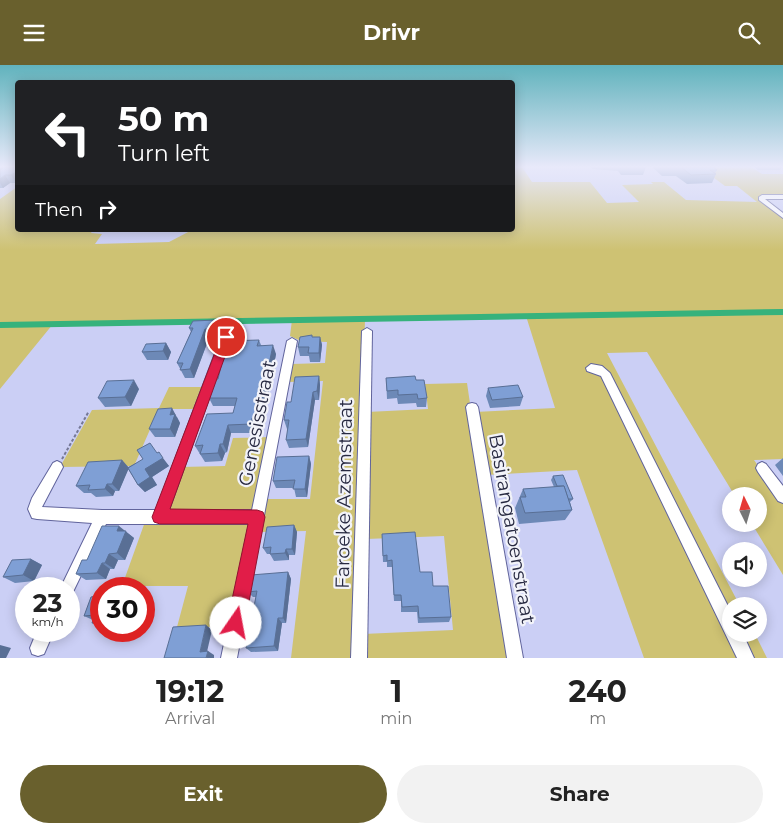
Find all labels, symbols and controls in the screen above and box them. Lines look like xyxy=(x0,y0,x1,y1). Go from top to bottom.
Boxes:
icon: menu xyxy=(20,19,48,47)
text: Drivr xyxy=(363,19,420,46)
icon: search xyxy=(735,19,763,47)
text: 50 m xyxy=(118,97,209,140)
icon: left xyxy=(35,100,100,165)
text: Turn left xyxy=(118,140,210,167)
icon: right xyxy=(93,195,121,223)
text: Then xyxy=(35,198,83,221)
pin xyxy=(205,316,247,358)
icon: arrive xyxy=(212,323,240,351)
street label: Genesisstraat xyxy=(233,358,281,488)
street label: Faroeke Azemstraat xyxy=(331,399,357,589)
street label: Basirangatoenstraat xyxy=(484,432,540,626)
north arrow xyxy=(722,487,768,533)
map controls xyxy=(722,487,767,642)
button: sound xyxy=(722,542,767,587)
speed limit sign: 30 xyxy=(90,577,155,642)
text: 23 xyxy=(33,588,62,618)
position arrow xyxy=(209,596,261,648)
button: layers xyxy=(722,597,767,642)
text: km/h xyxy=(31,614,64,629)
text: 19:12 xyxy=(156,673,224,710)
text: 1 xyxy=(391,673,402,710)
text: 240 xyxy=(569,673,627,710)
text: Arrival xyxy=(165,709,215,728)
text: min xyxy=(380,709,412,728)
text: m xyxy=(589,709,606,728)
button: Exit xyxy=(20,765,387,823)
button: Share xyxy=(397,765,763,823)

